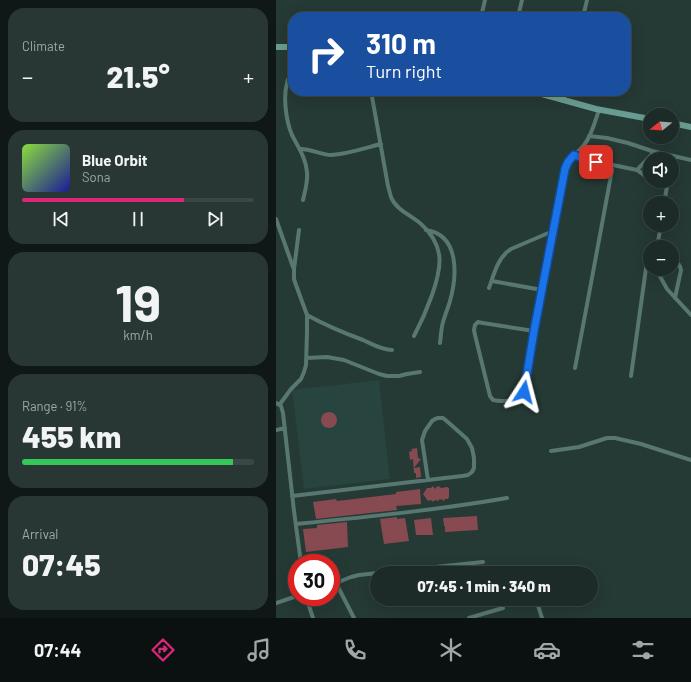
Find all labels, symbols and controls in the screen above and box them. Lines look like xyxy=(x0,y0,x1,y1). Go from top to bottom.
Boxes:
text: 310 m xyxy=(366,26,436,60)
icon: right xyxy=(300,28,352,80)
text: Climate xyxy=(22,38,65,54)
text: 21.5° xyxy=(106,58,170,94)
text: Turn right xyxy=(366,60,442,82)
text: − xyxy=(22,63,33,89)
text: + xyxy=(243,63,254,89)
north arrow xyxy=(643,108,679,144)
map controls xyxy=(643,108,679,276)
pin xyxy=(579,145,613,179)
text: Blue Orbit xyxy=(82,151,147,169)
icon: arrive xyxy=(585,151,607,173)
button: sound xyxy=(643,152,679,188)
text: Sona xyxy=(82,169,110,185)
button: + xyxy=(643,196,679,232)
icon: previous xyxy=(50,208,72,230)
icon: pause xyxy=(127,208,149,230)
icon: next xyxy=(204,208,226,230)
button: − xyxy=(643,240,679,276)
text: 19 xyxy=(115,270,161,332)
text: km/h xyxy=(123,327,153,343)
position arrow xyxy=(503,371,545,413)
text: Range · 91% xyxy=(22,398,88,414)
text: 455 km xyxy=(22,418,121,454)
text: Arrival xyxy=(22,526,58,542)
text: 07:45 xyxy=(22,546,101,582)
speed limit sign: 30 xyxy=(288,554,340,606)
text: 07:45 · 1 min · 340 m xyxy=(417,577,551,595)
icon: directions xyxy=(149,636,177,664)
icon: music xyxy=(245,636,273,664)
icon: phone xyxy=(341,636,369,664)
icon: climate xyxy=(437,636,465,664)
icon: car xyxy=(533,636,561,664)
icon: filters xyxy=(629,636,657,664)
text: 07:44 xyxy=(34,639,81,661)

